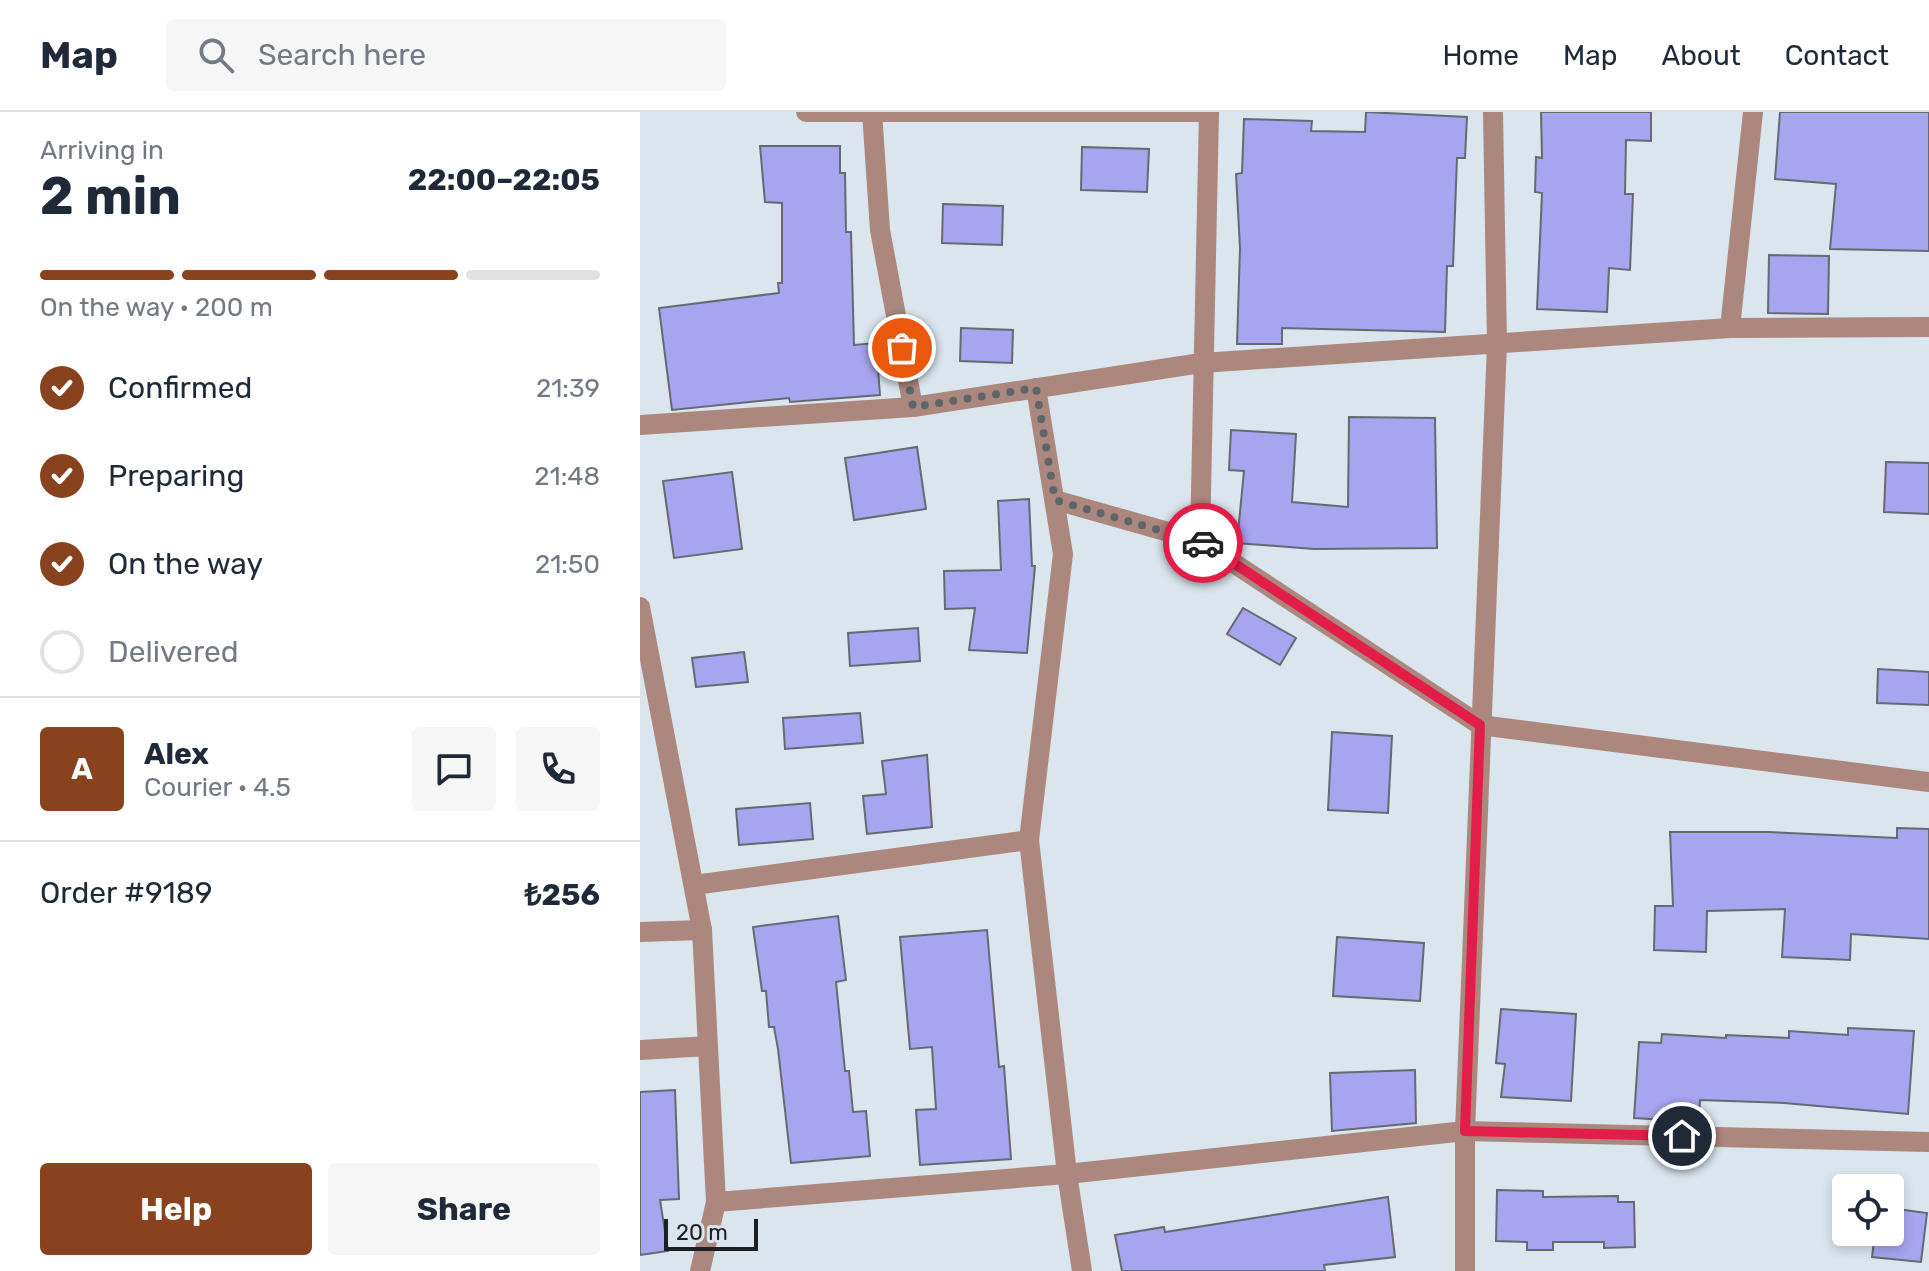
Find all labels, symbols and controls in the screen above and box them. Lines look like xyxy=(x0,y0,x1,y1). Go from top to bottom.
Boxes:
search box xyxy=(166,19,726,91)
text: Map xyxy=(40,32,118,78)
icon: search xyxy=(194,33,238,77)
text: Search here xyxy=(258,37,426,73)
text: Home xyxy=(1442,39,1519,72)
text: Map xyxy=(1563,39,1617,72)
text: About xyxy=(1661,39,1741,72)
text: Contact xyxy=(1785,39,1889,72)
text: Arriving in xyxy=(40,135,164,166)
text: 22:00–22:05 xyxy=(408,162,600,198)
text: 2 min xyxy=(40,165,181,227)
text: On the way · 200 m xyxy=(40,292,273,323)
pin xyxy=(868,314,936,382)
icon: bag xyxy=(880,326,924,370)
icon: check xyxy=(40,366,84,410)
text: Confirmed xyxy=(108,370,252,406)
text: 21:39 xyxy=(536,373,600,404)
icon: check xyxy=(40,454,84,498)
text: Preparing xyxy=(108,458,244,494)
text: 21:48 xyxy=(534,461,600,492)
courier xyxy=(1163,503,1243,583)
icon: car xyxy=(1181,521,1225,565)
icon: check xyxy=(40,542,84,586)
text: On the way xyxy=(108,546,263,582)
text: 21:50 xyxy=(535,549,600,580)
text: Delivered xyxy=(108,634,239,670)
button: chat xyxy=(412,727,496,811)
button: phone xyxy=(516,727,600,811)
text: Alex xyxy=(144,736,209,772)
text: A xyxy=(71,751,93,787)
text: Courier · 4.5 xyxy=(144,772,291,803)
text: Order #9189 xyxy=(40,875,213,911)
text: ₺256 xyxy=(524,877,600,913)
pin xyxy=(1648,1102,1716,1170)
icon: home xyxy=(1660,1114,1704,1158)
button: Help xyxy=(40,1163,312,1255)
button: Share xyxy=(328,1163,600,1255)
map controls xyxy=(1832,1174,1904,1246)
button: locate xyxy=(1832,1174,1904,1246)
scale bar xyxy=(664,1215,758,1251)
text: 20 m xyxy=(676,1219,728,1246)

